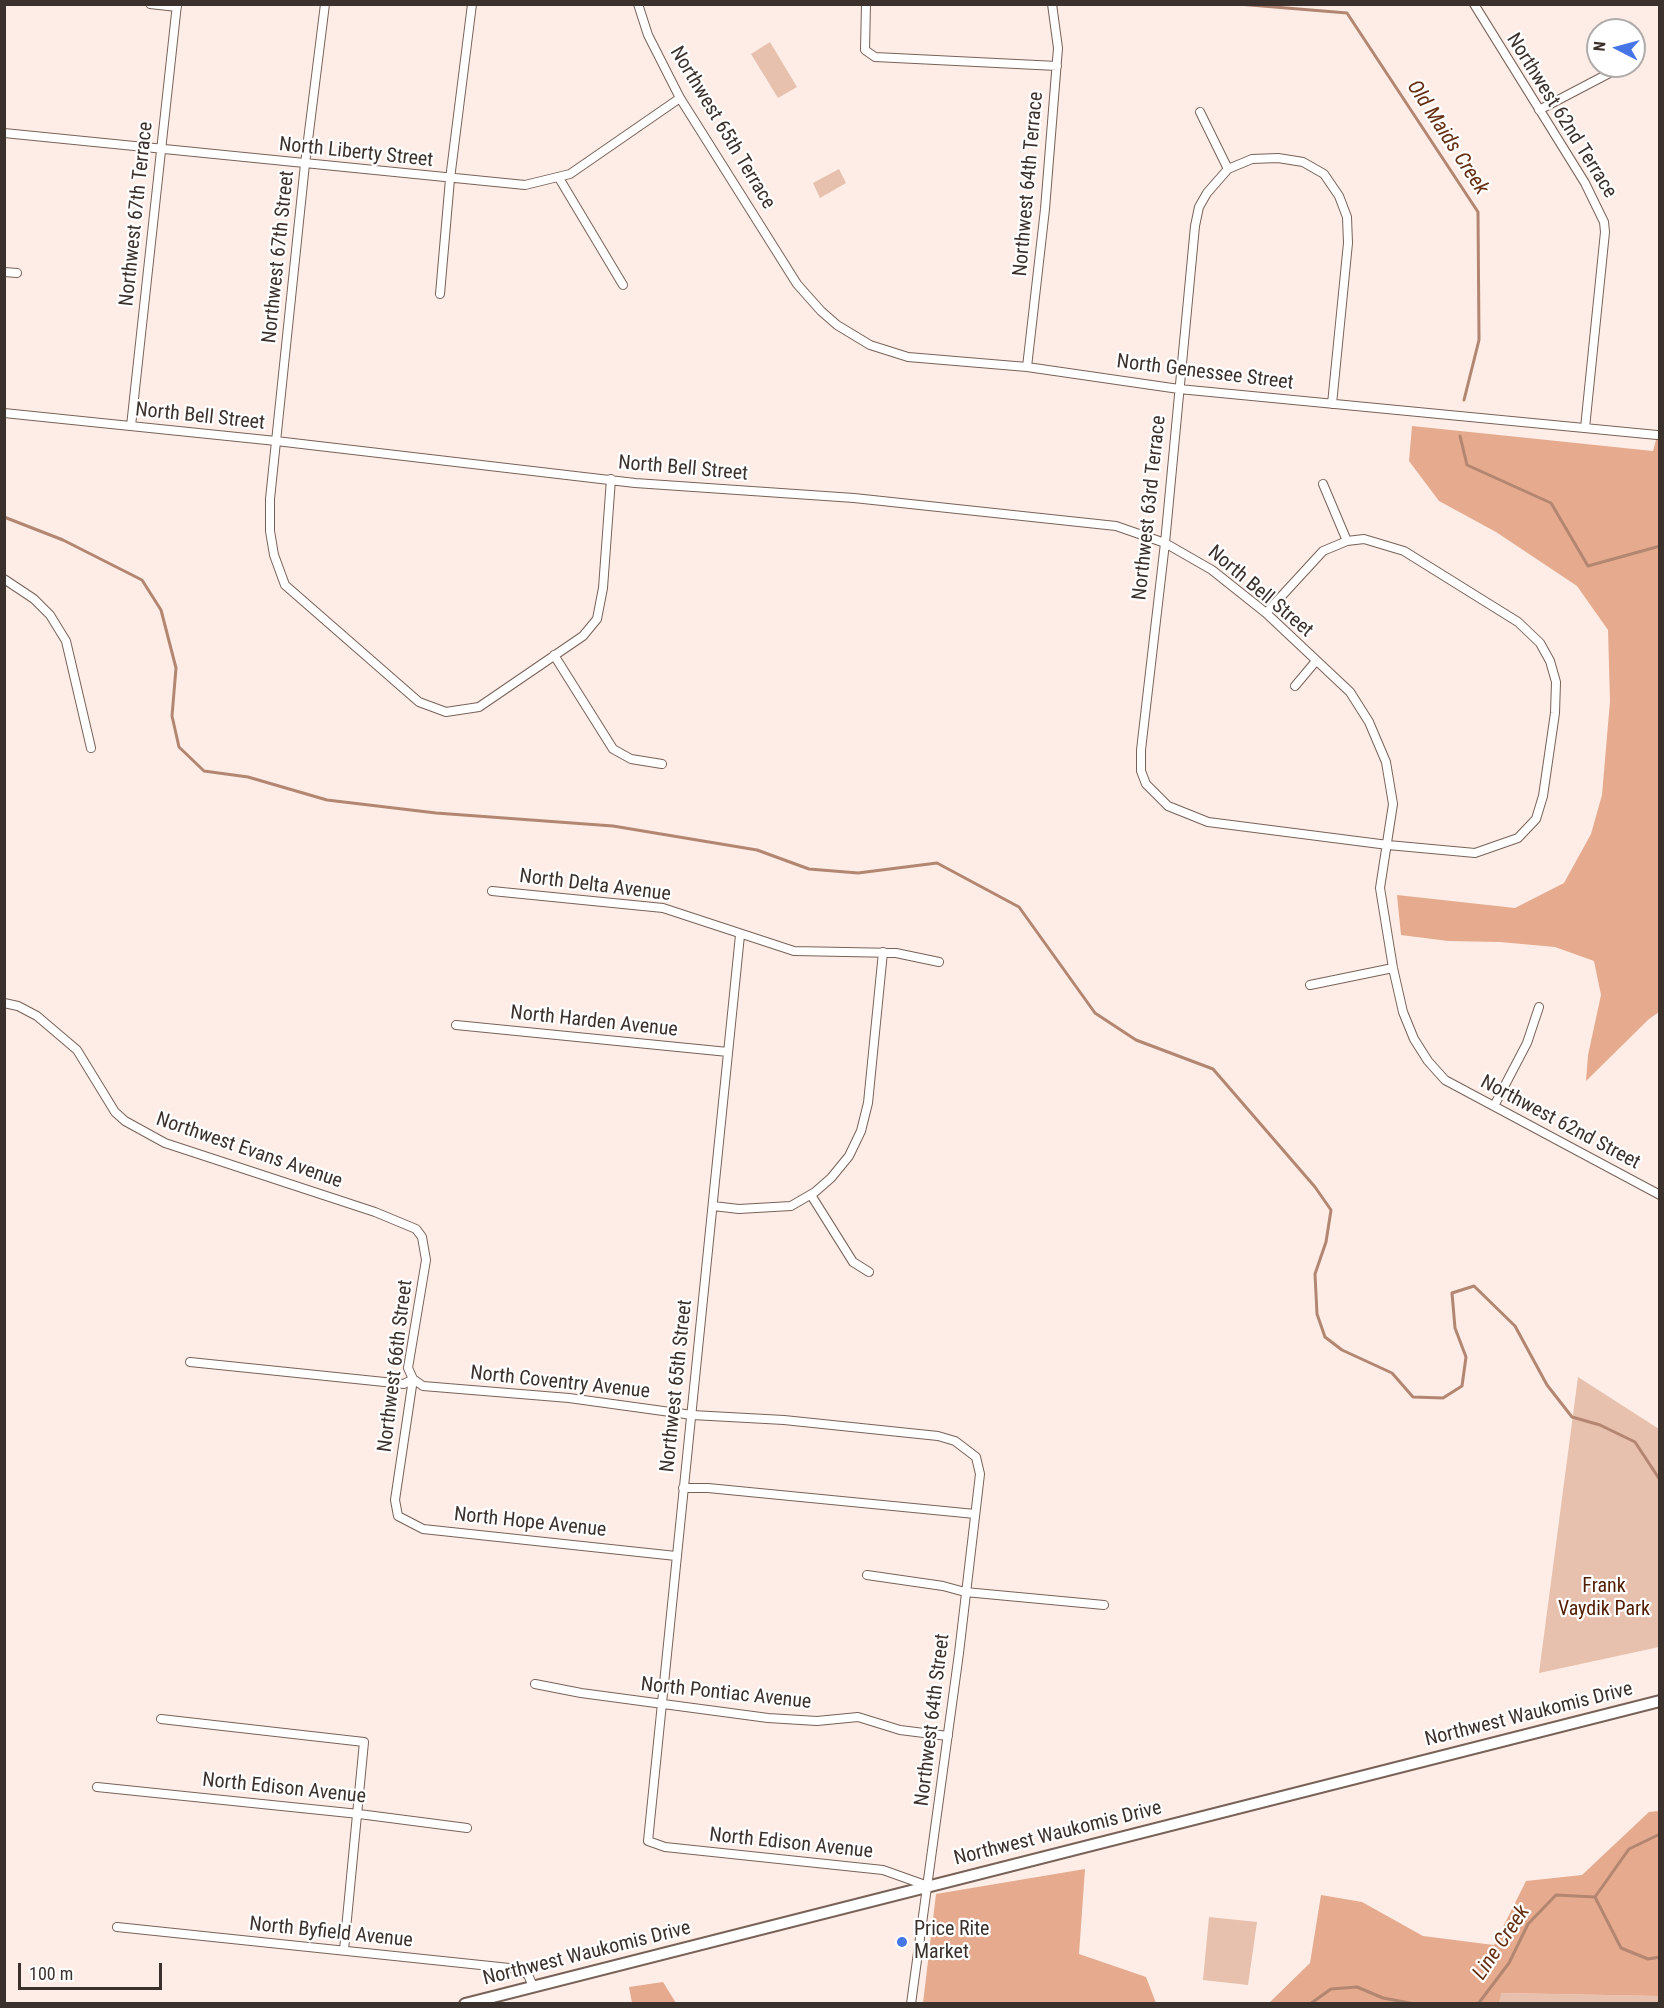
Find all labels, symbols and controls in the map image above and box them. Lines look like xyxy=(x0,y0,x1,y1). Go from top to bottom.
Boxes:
north arrow xyxy=(1586,18,1646,78)
street label: Northwest 62nd Terrace xyxy=(1501,29,1621,203)
street label: Northwest 65th Terrace xyxy=(664,42,780,214)
water label: Old Maids Creek xyxy=(1401,76,1493,200)
street label: Northwest 64th Terrace xyxy=(1009,91,1049,277)
street label: Northwest 67th Terrace xyxy=(115,121,159,307)
street label: North Liberty Street xyxy=(278,133,434,173)
street label: Northwest 67th Street xyxy=(258,170,300,344)
street label: North Genessee Street xyxy=(1115,350,1295,396)
street label: North Bell Street xyxy=(134,398,266,436)
street label: Northwest 63rd Terrace xyxy=(1128,414,1172,602)
street label: North Bell Street xyxy=(617,451,749,487)
street label: North Bell Street xyxy=(1202,541,1318,643)
street label: North Delta Avenue xyxy=(518,865,672,907)
street label: North Harden Avenue xyxy=(509,1001,679,1043)
street label: Northwest 62nd Street xyxy=(1476,1071,1644,1175)
street label: Northwest Evans Avenue xyxy=(153,1108,345,1194)
street label: Northwest 66th Street xyxy=(374,1278,418,1454)
street label: Northwest 65th Street xyxy=(656,1299,698,1473)
street label: North Coventry Avenue xyxy=(469,1362,651,1404)
street label: North Hope Avenue xyxy=(453,1503,607,1543)
park label: Frank Vaydik Park xyxy=(1558,1575,1650,1622)
street label: Northwest 64th Street xyxy=(911,1632,955,1808)
street label: North Pontiac Avenue xyxy=(640,1673,812,1715)
street label: Northwest Waukomis Drive xyxy=(1423,1678,1635,1752)
street label: North Edison Avenue xyxy=(201,1768,367,1810)
street label: Northwest Waukomis Drive xyxy=(952,1797,1164,1871)
street label: North Edison Avenue xyxy=(708,1823,874,1865)
water label: Line Creek xyxy=(1468,1901,1536,1985)
street label: North Byfield Avenue xyxy=(248,1912,414,1954)
street label: Northwest Waukomis Drive xyxy=(481,1917,693,1991)
place label: Price Rite Market xyxy=(914,1918,989,1965)
marker: Price Rite Market xyxy=(895,1935,909,1949)
scale bar xyxy=(21,1951,165,1989)
text: 100 m xyxy=(29,1963,73,1984)

